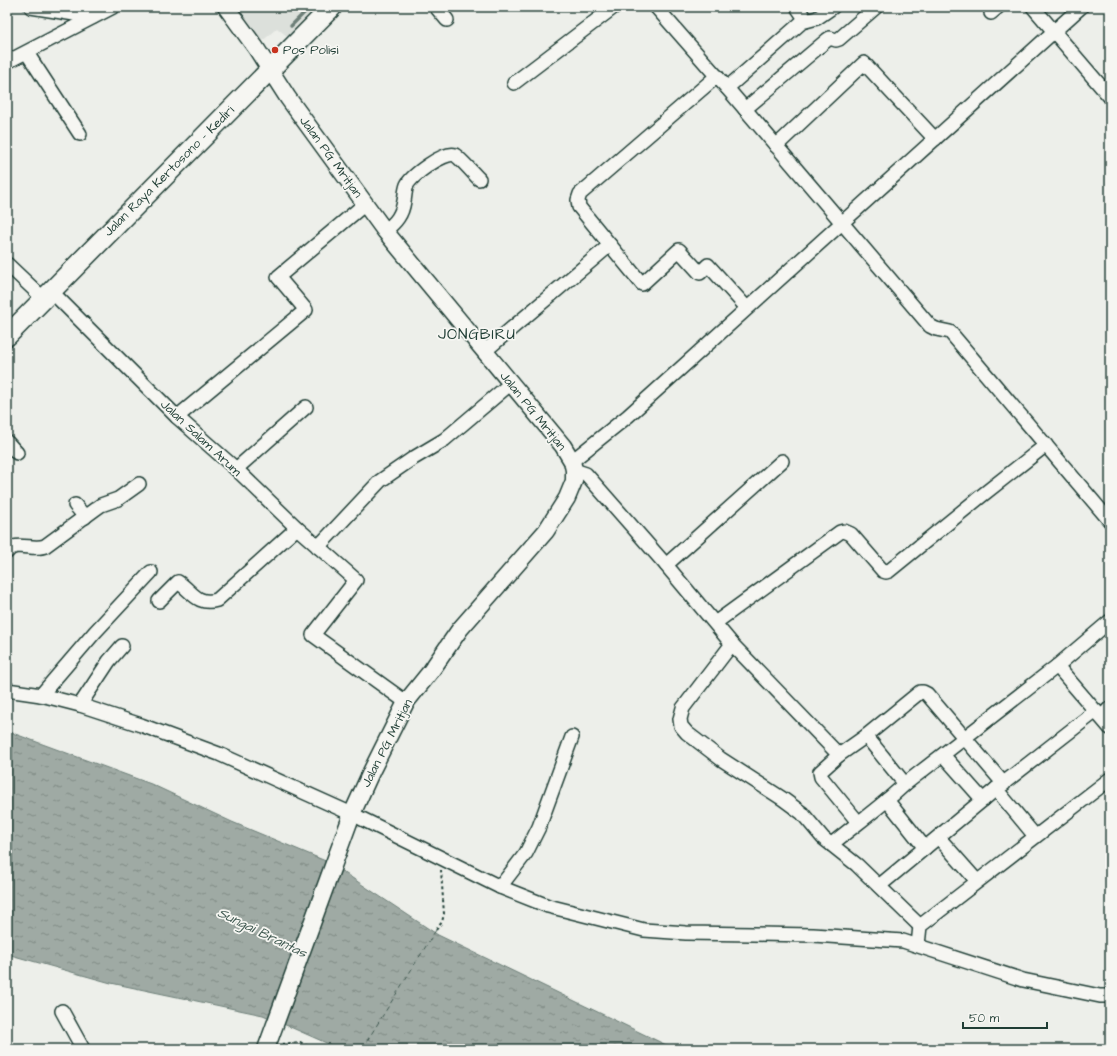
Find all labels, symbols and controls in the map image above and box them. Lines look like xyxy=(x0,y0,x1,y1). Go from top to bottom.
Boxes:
place label: Pos Polisi xyxy=(283,41,338,59)
marker: Pos Polisi xyxy=(270,45,280,55)
street label: Jalan Raya Kertosono - Kediri xyxy=(100,102,239,241)
street label: Jalan PG Mritjan xyxy=(295,112,367,202)
district label: JONGBIRU xyxy=(438,324,516,345)
street label: Jalan PG Mritjan xyxy=(496,368,571,455)
street label: Jalan Salam Arum xyxy=(156,396,246,481)
street label: Jalan PG Mritjan xyxy=(357,695,417,790)
water label: Sungai Brantas xyxy=(214,903,311,964)
scale bar xyxy=(963,1004,1047,1030)
text: 50 m xyxy=(969,1010,1000,1027)

